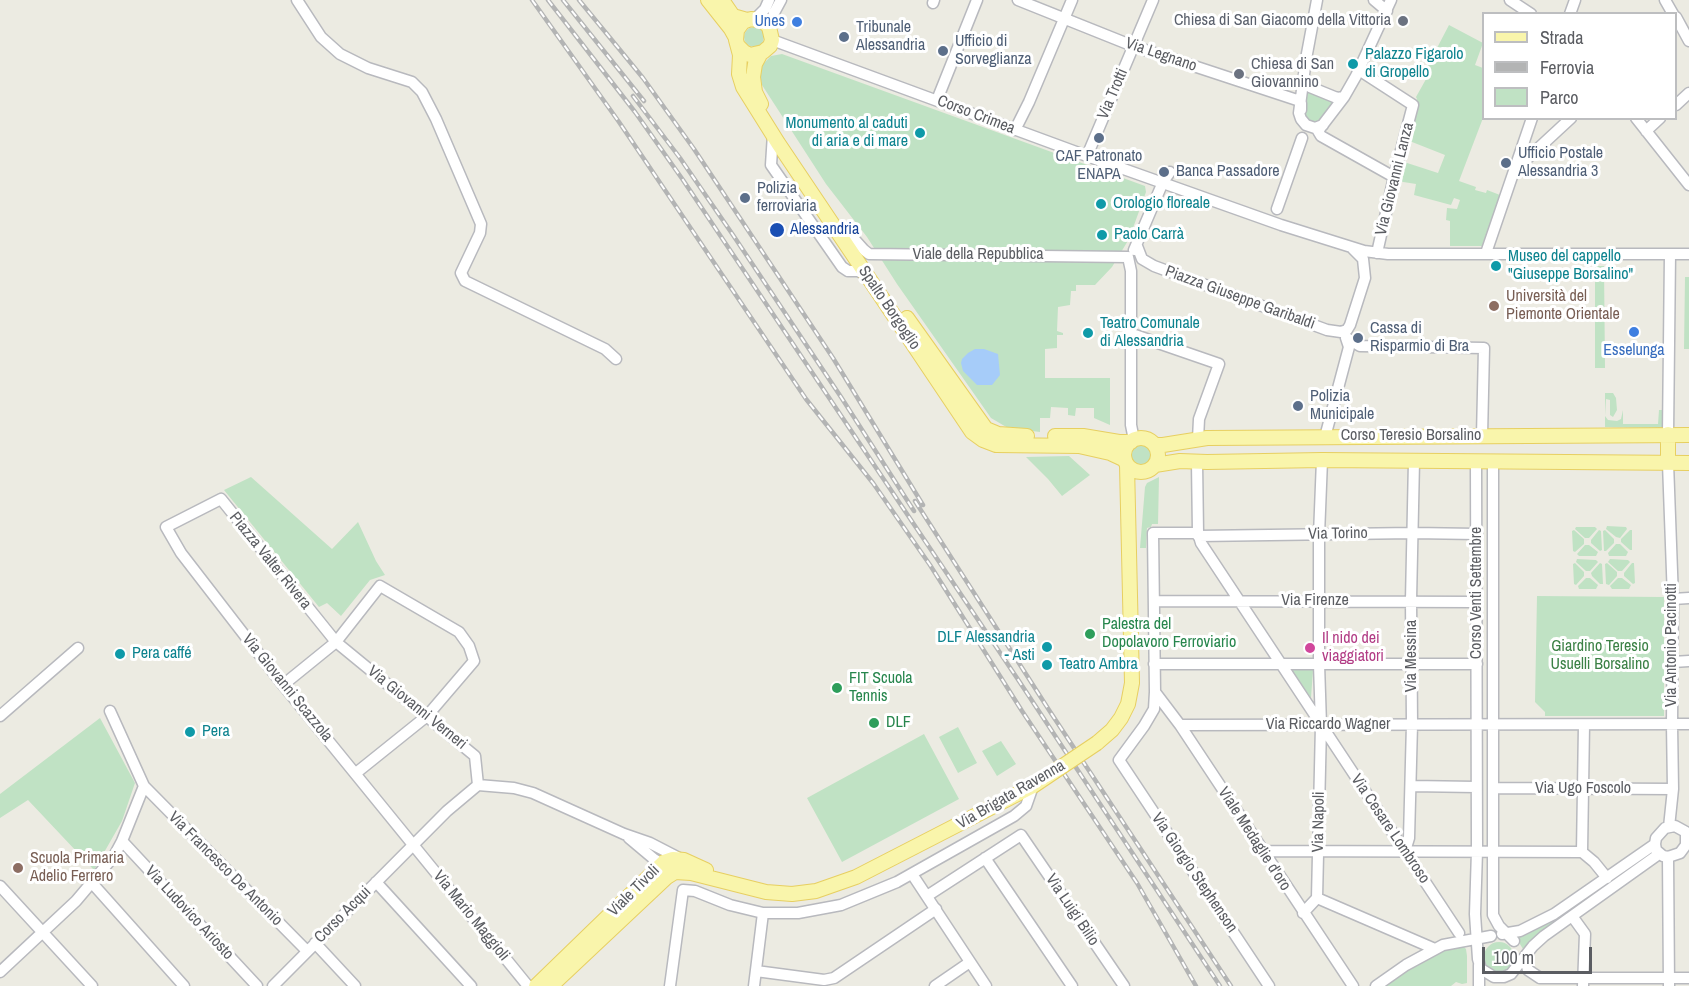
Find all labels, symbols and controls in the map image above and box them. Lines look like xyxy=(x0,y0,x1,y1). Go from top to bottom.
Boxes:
place label: Chiesa di San Giacomo della Vittoria xyxy=(1174,11,1391,31)
place label: Unes xyxy=(754,12,785,32)
legend xyxy=(1482,12,1677,120)
marker: Chiesa di San Giacomo della Vittoria xyxy=(1396,14,1410,28)
marker: Unes xyxy=(790,15,804,29)
place label: Tribunale Alessandria xyxy=(856,18,925,56)
text: Strada xyxy=(1540,25,1584,50)
marker: Tribunale Alessandria xyxy=(837,30,851,44)
place label: Ufficio di Sorveglianza xyxy=(955,32,1032,70)
street label: Via Legnano xyxy=(1123,34,1199,76)
marker: Ufficio di Sorveglianza xyxy=(936,44,950,58)
place label: Palazzo Figarolo di Gropello xyxy=(1365,45,1463,83)
place label: Chiesa di San Giovannino xyxy=(1251,55,1334,93)
text: Ferrovia xyxy=(1540,55,1594,80)
marker: Palazzo Figarolo di Gropello xyxy=(1346,57,1360,71)
street label: Via Trotti xyxy=(1094,66,1132,122)
marker: Chiesa di San Giovannino xyxy=(1232,67,1246,81)
text: Parco xyxy=(1540,85,1579,110)
street label: Corso Crimea xyxy=(934,91,1018,139)
place label: Monumento al caduti di aria e di mare xyxy=(785,114,908,152)
street label: Via Giovanni Lanza xyxy=(1372,121,1418,237)
marker: Monumento al caduti di aria e di mare xyxy=(913,126,927,140)
marker: CAF Patronato ENAPA xyxy=(1092,131,1106,145)
place label: Ufficio Postale Alessandria 3 xyxy=(1518,144,1603,182)
place label: CAF Patronato ENAPA xyxy=(1056,147,1142,185)
marker: Ufficio Postale Alessandria 3 xyxy=(1499,156,1513,170)
place label: Banca Passadore xyxy=(1176,162,1280,182)
marker: Banca Passadore xyxy=(1157,165,1171,179)
place label: Polizia ferroviaria xyxy=(757,179,817,217)
marker: Polizia ferroviaria xyxy=(738,191,752,205)
place label: Orologio floreale xyxy=(1113,194,1210,214)
marker: Orologio floreale xyxy=(1094,197,1108,211)
place label: Alessandria xyxy=(790,220,859,240)
marker: Alessandria xyxy=(768,221,786,239)
place label: Paolo Carrà xyxy=(1114,225,1184,245)
marker: Paolo Carrà xyxy=(1095,228,1109,242)
street label: Viale della Repubblica xyxy=(912,245,1044,265)
place label: Museo del cappello "Giuseppe Borsalino" xyxy=(1508,247,1633,285)
marker: Museo del cappello "Giuseppe Borsalino" xyxy=(1489,259,1503,273)
street label: Spalto Borgoglio xyxy=(854,262,924,354)
street label: Piazza Giuseppe Garibaldi xyxy=(1162,262,1318,334)
place label: Università del Piemonte Orientale xyxy=(1506,287,1620,325)
marker: Università del Piemonte Orientale xyxy=(1487,299,1501,313)
place label: Teatro Comunale di Alessandria xyxy=(1100,314,1200,352)
place label: Cassa di Risparmio di Bra xyxy=(1370,319,1469,357)
marker: Esselunga xyxy=(1627,325,1641,339)
marker: Teatro Comunale di Alessandria xyxy=(1081,326,1095,340)
marker: Cassa di Risparmio di Bra xyxy=(1351,331,1365,345)
place label: Esselunga xyxy=(1603,341,1665,361)
place label: Polizia Municipale xyxy=(1310,387,1374,425)
marker: Polizia Municipale xyxy=(1291,399,1305,413)
street label: Corso Teresio Borsalino xyxy=(1341,426,1481,446)
street label: Piazza Valter Rivera xyxy=(225,509,315,613)
street label: Via Torino xyxy=(1308,524,1368,544)
street label: Corso Venti Settembre xyxy=(1467,527,1487,659)
street label: Via Antonio Pacinotti xyxy=(1662,583,1682,707)
street label: Via Firenze xyxy=(1281,591,1349,611)
place label: Palestra del Dopolavoro Ferroviario xyxy=(1102,615,1236,653)
street label: Via Messina xyxy=(1402,620,1422,692)
marker: Palestra del Dopolavoro Ferroviario xyxy=(1083,627,1097,641)
place label: DLF Alessandria - Asti xyxy=(937,628,1035,666)
place label: Il nido dei viaggiatori xyxy=(1322,629,1384,667)
street label: Via Giovanni Scazzola xyxy=(238,630,336,746)
park label: Giardino Teresio Usuelli Borsalino xyxy=(1550,637,1650,675)
marker: DLF Alessandria - Asti xyxy=(1040,640,1054,654)
marker: Il nido dei viaggiatori xyxy=(1303,641,1317,655)
place label: Pera caffé xyxy=(132,644,192,664)
marker: Pera caffé xyxy=(113,647,127,661)
place label: Teatro Ambra xyxy=(1059,655,1138,675)
marker: Teatro Ambra xyxy=(1040,658,1054,672)
street label: Via Giovanni Verneri xyxy=(363,662,471,754)
place label: FIT Scuola Tennis xyxy=(849,669,912,707)
marker: FIT Scuola Tennis xyxy=(830,681,844,695)
place label: DLF xyxy=(886,713,911,733)
street label: Via Riccardo Wagner xyxy=(1266,715,1390,735)
marker: DLF xyxy=(867,716,881,730)
place label: Pera xyxy=(202,722,230,742)
marker: Pera xyxy=(183,725,197,739)
street label: Via Brigata Ravenna xyxy=(954,756,1068,834)
street label: Via Cesare Lombroso xyxy=(1346,771,1434,887)
street label: Via Ugo Foscolo xyxy=(1535,779,1631,799)
street label: Viale Medaglie d'oro xyxy=(1213,784,1295,894)
street label: Via Napoli xyxy=(1309,791,1329,853)
street label: Via Francesco De Antonio xyxy=(164,808,286,930)
street label: Via Giorgio Stephenson xyxy=(1147,809,1241,937)
place label: Scuola Primaria Adelio Ferrero xyxy=(30,849,124,887)
marker: Scuola Primaria Adelio Ferrero xyxy=(11,861,25,875)
street label: Viale Tivoli xyxy=(604,861,664,921)
street label: Via Ludovico Ariosto xyxy=(141,862,237,964)
street label: Via Mario Maggioli xyxy=(429,867,513,965)
street label: Via Luigi Bilio xyxy=(1041,871,1103,949)
street label: Corso Acqui xyxy=(311,883,375,947)
scale bar xyxy=(1485,935,1594,973)
text: 100 m xyxy=(1493,945,1534,970)

